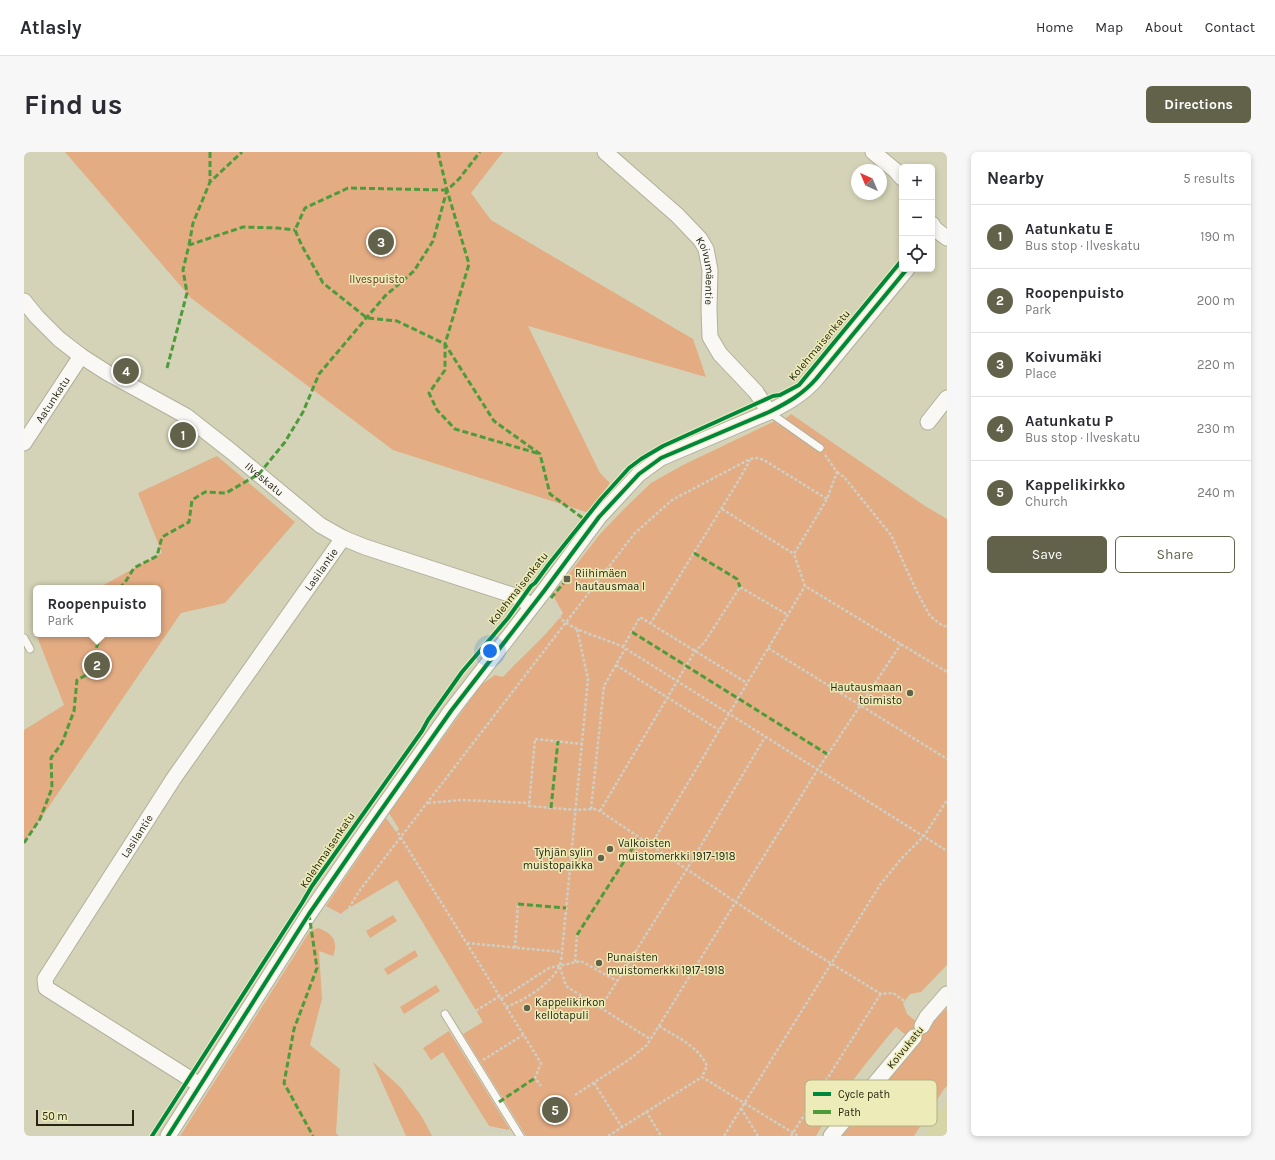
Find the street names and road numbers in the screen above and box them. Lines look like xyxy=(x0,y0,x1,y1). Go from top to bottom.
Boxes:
street label: Koivumäentie xyxy=(693,234,717,305)
street label: Kolehmaisenkatu xyxy=(786,307,853,384)
street label: Aatunkatu xyxy=(33,374,73,425)
street label: Ilveskatu xyxy=(242,459,286,499)
street label: Lasilantie xyxy=(302,546,341,594)
street label: Kolehmaisenkatu xyxy=(486,549,551,627)
street label: Kolehmaisenkatu xyxy=(297,810,358,891)
street label: Lasilantie xyxy=(118,812,156,860)
street label: Koivukatu xyxy=(884,1023,927,1071)

